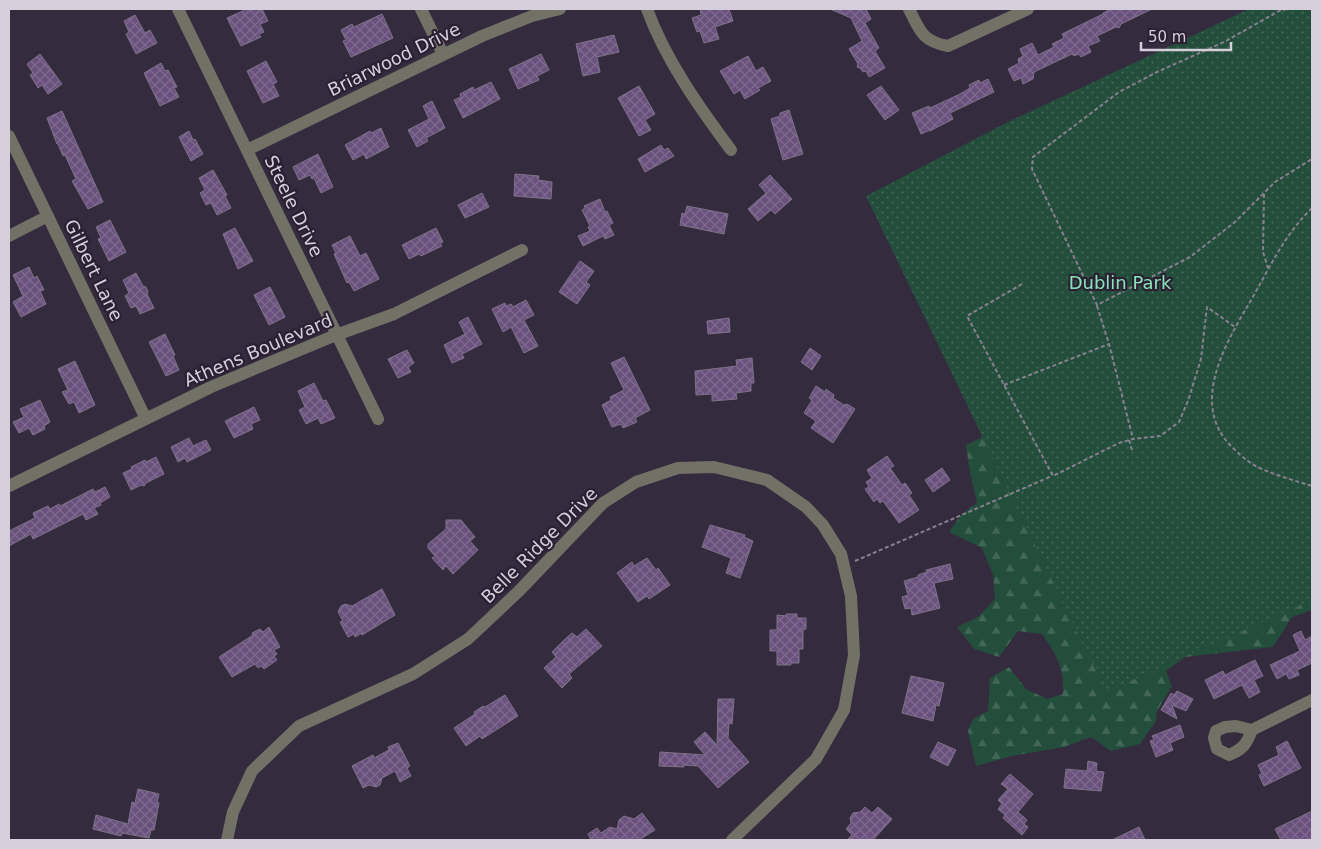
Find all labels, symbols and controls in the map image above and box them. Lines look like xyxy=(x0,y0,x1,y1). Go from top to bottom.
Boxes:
street label: Briarwood Drive xyxy=(324,18,464,100)
scale bar xyxy=(1141,20,1231,52)
text: 50 m xyxy=(1148,28,1186,46)
street label: Steele Drive xyxy=(260,152,328,260)
street label: Gilbert Lane xyxy=(60,216,128,324)
park label: Dublin Park xyxy=(1069,272,1172,293)
street label: Athens Boulevard xyxy=(181,309,335,391)
street label: Belle Ridge Drive xyxy=(477,483,601,607)

